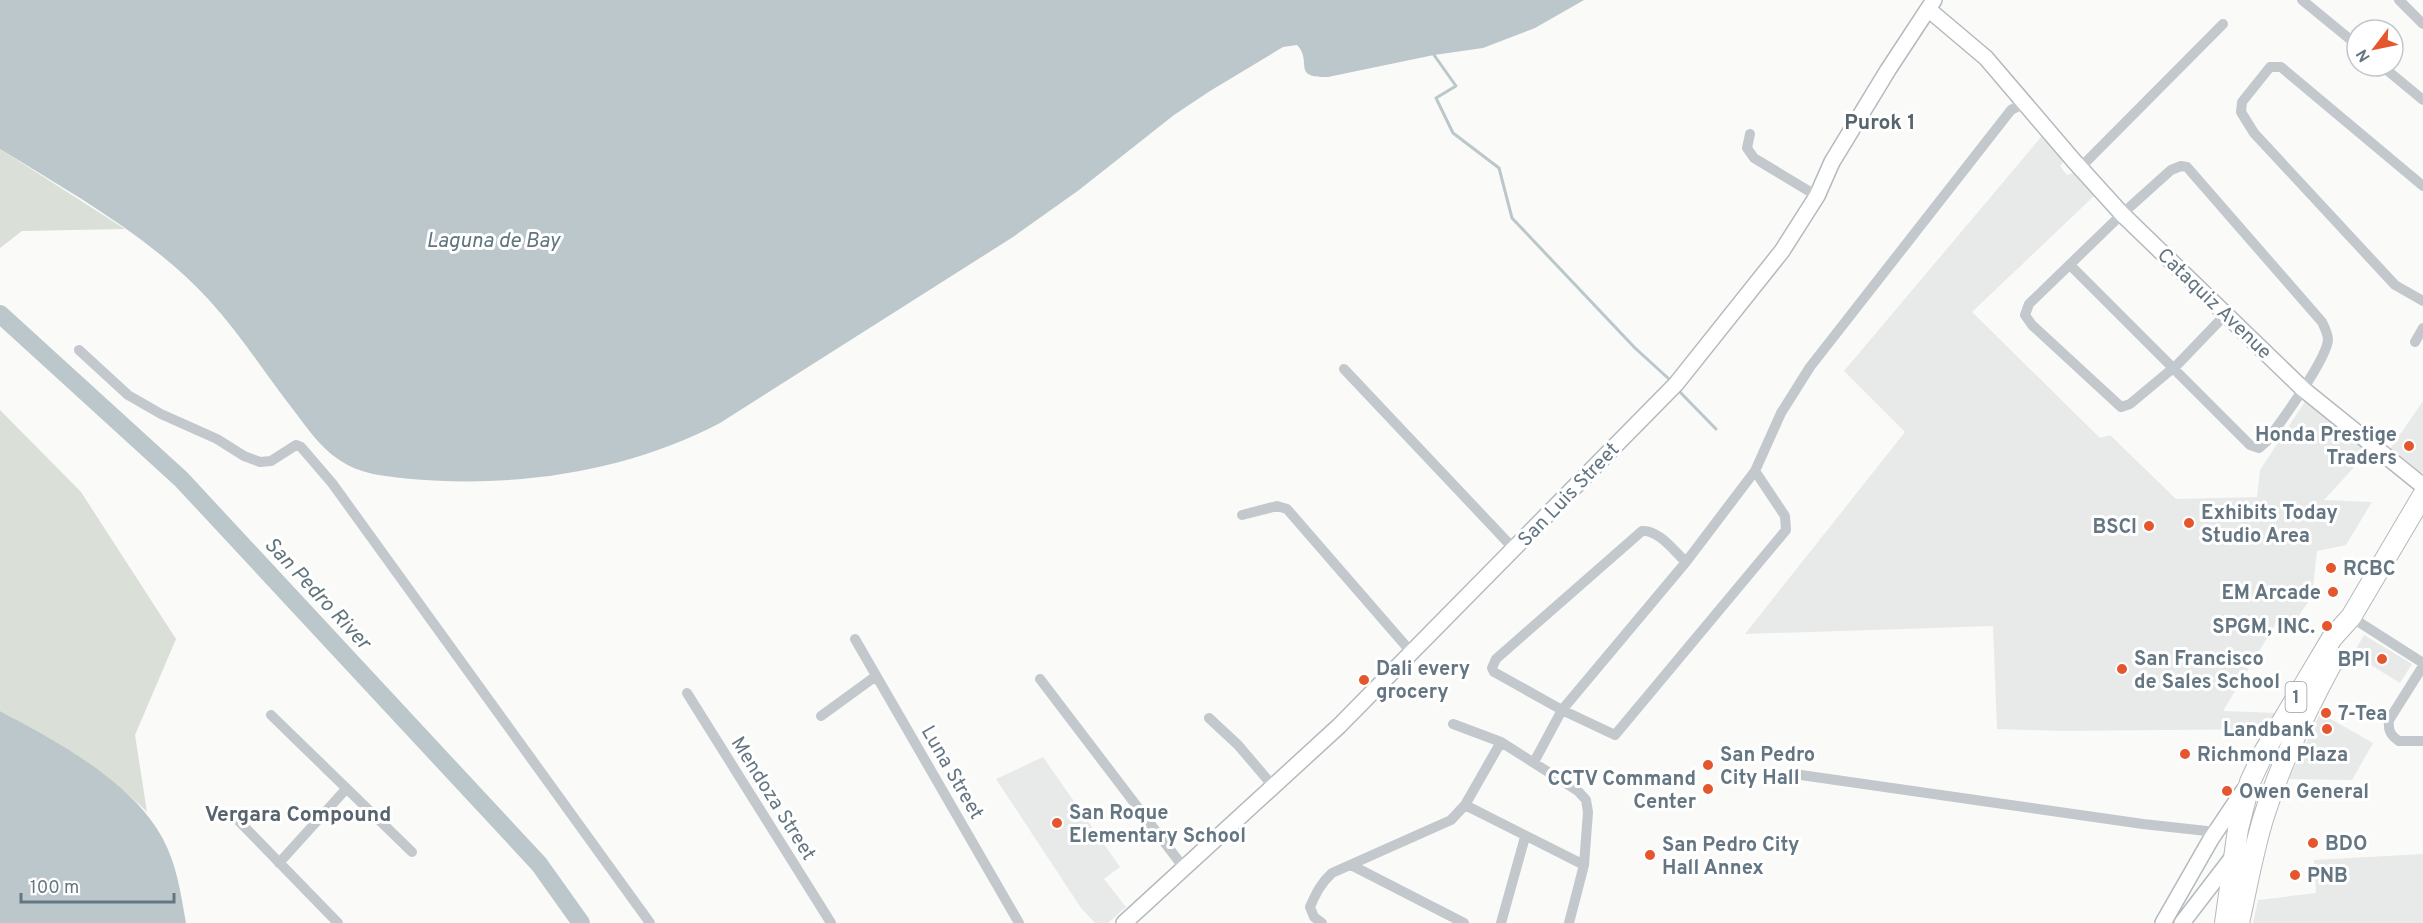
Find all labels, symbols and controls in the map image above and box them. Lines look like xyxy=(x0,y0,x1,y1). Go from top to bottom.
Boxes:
north arrow xyxy=(2345,18,2405,78)
text: N xyxy=(2352,45,2376,65)
district label: Purok 1 xyxy=(1844,110,1916,137)
water label: Laguna de Bay xyxy=(426,228,561,255)
street label: Cataquiz Avenue xyxy=(2151,243,2277,366)
place label: Honda Prestige Traders xyxy=(2255,423,2397,472)
street label: San Luis Street xyxy=(1513,438,1626,553)
marker: Honda Prestige Traders xyxy=(2402,439,2416,453)
place label: Exhibits Today Studio Area xyxy=(2201,501,2338,550)
place label: BSCI xyxy=(2092,515,2137,541)
marker: Exhibits Today Studio Area xyxy=(2182,516,2196,530)
marker: BSCI xyxy=(2142,519,2156,533)
water label: San Pedro River xyxy=(258,532,377,658)
place label: RCBC xyxy=(2343,557,2395,583)
marker: RCBC xyxy=(2324,561,2338,575)
place label: EM Arcade xyxy=(2221,581,2321,607)
marker: EM Arcade xyxy=(2326,585,2340,599)
place label: SPGM, INC. xyxy=(2212,615,2315,641)
marker: SPGM, INC. xyxy=(2320,619,2334,633)
place label: San Francisco de Sales School xyxy=(2134,647,2280,696)
place label: BPI xyxy=(2338,648,2370,674)
marker: BPI xyxy=(2375,652,2389,666)
place label: Dali every grocery xyxy=(1376,657,1470,706)
marker: San Francisco de Sales School xyxy=(2115,662,2129,676)
marker: Dali every grocery xyxy=(1357,673,1371,687)
road number: 1 xyxy=(2286,682,2306,712)
place label: 7-Tea xyxy=(2338,702,2387,728)
marker: 7-Tea xyxy=(2319,706,2333,720)
place label: Landbank xyxy=(2223,718,2315,744)
street label: Luna Street xyxy=(914,721,989,825)
marker: Landbank xyxy=(2320,722,2334,736)
street label: Mendoza Street xyxy=(724,732,821,866)
place label: San Pedro City Hall xyxy=(1720,743,1815,792)
place label: Richmond Plaza xyxy=(2197,743,2348,769)
marker: Richmond Plaza xyxy=(2178,747,2192,761)
marker: San Pedro City Hall xyxy=(1701,758,1715,772)
place label: CCTV Command Center xyxy=(1547,767,1697,816)
place label: Owen General xyxy=(2239,780,2369,806)
marker: CCTV Command Center xyxy=(1701,782,1715,796)
marker: Owen General xyxy=(2220,784,2234,798)
place label: San Roque Elementary School xyxy=(1069,801,1246,850)
district label: Vergara Compound xyxy=(205,802,391,829)
marker: San Roque Elementary School xyxy=(1050,816,1064,830)
place label: BDO xyxy=(2325,832,2367,858)
place label: San Pedro City Hall Annex xyxy=(1662,833,1799,882)
marker: BDO xyxy=(2306,836,2320,850)
marker: San Pedro City Hall Annex xyxy=(1643,848,1657,862)
place label: PNB xyxy=(2307,864,2348,890)
scale bar xyxy=(21,866,174,904)
marker: PNB xyxy=(2288,868,2302,882)
text: 100 m xyxy=(30,877,79,900)

